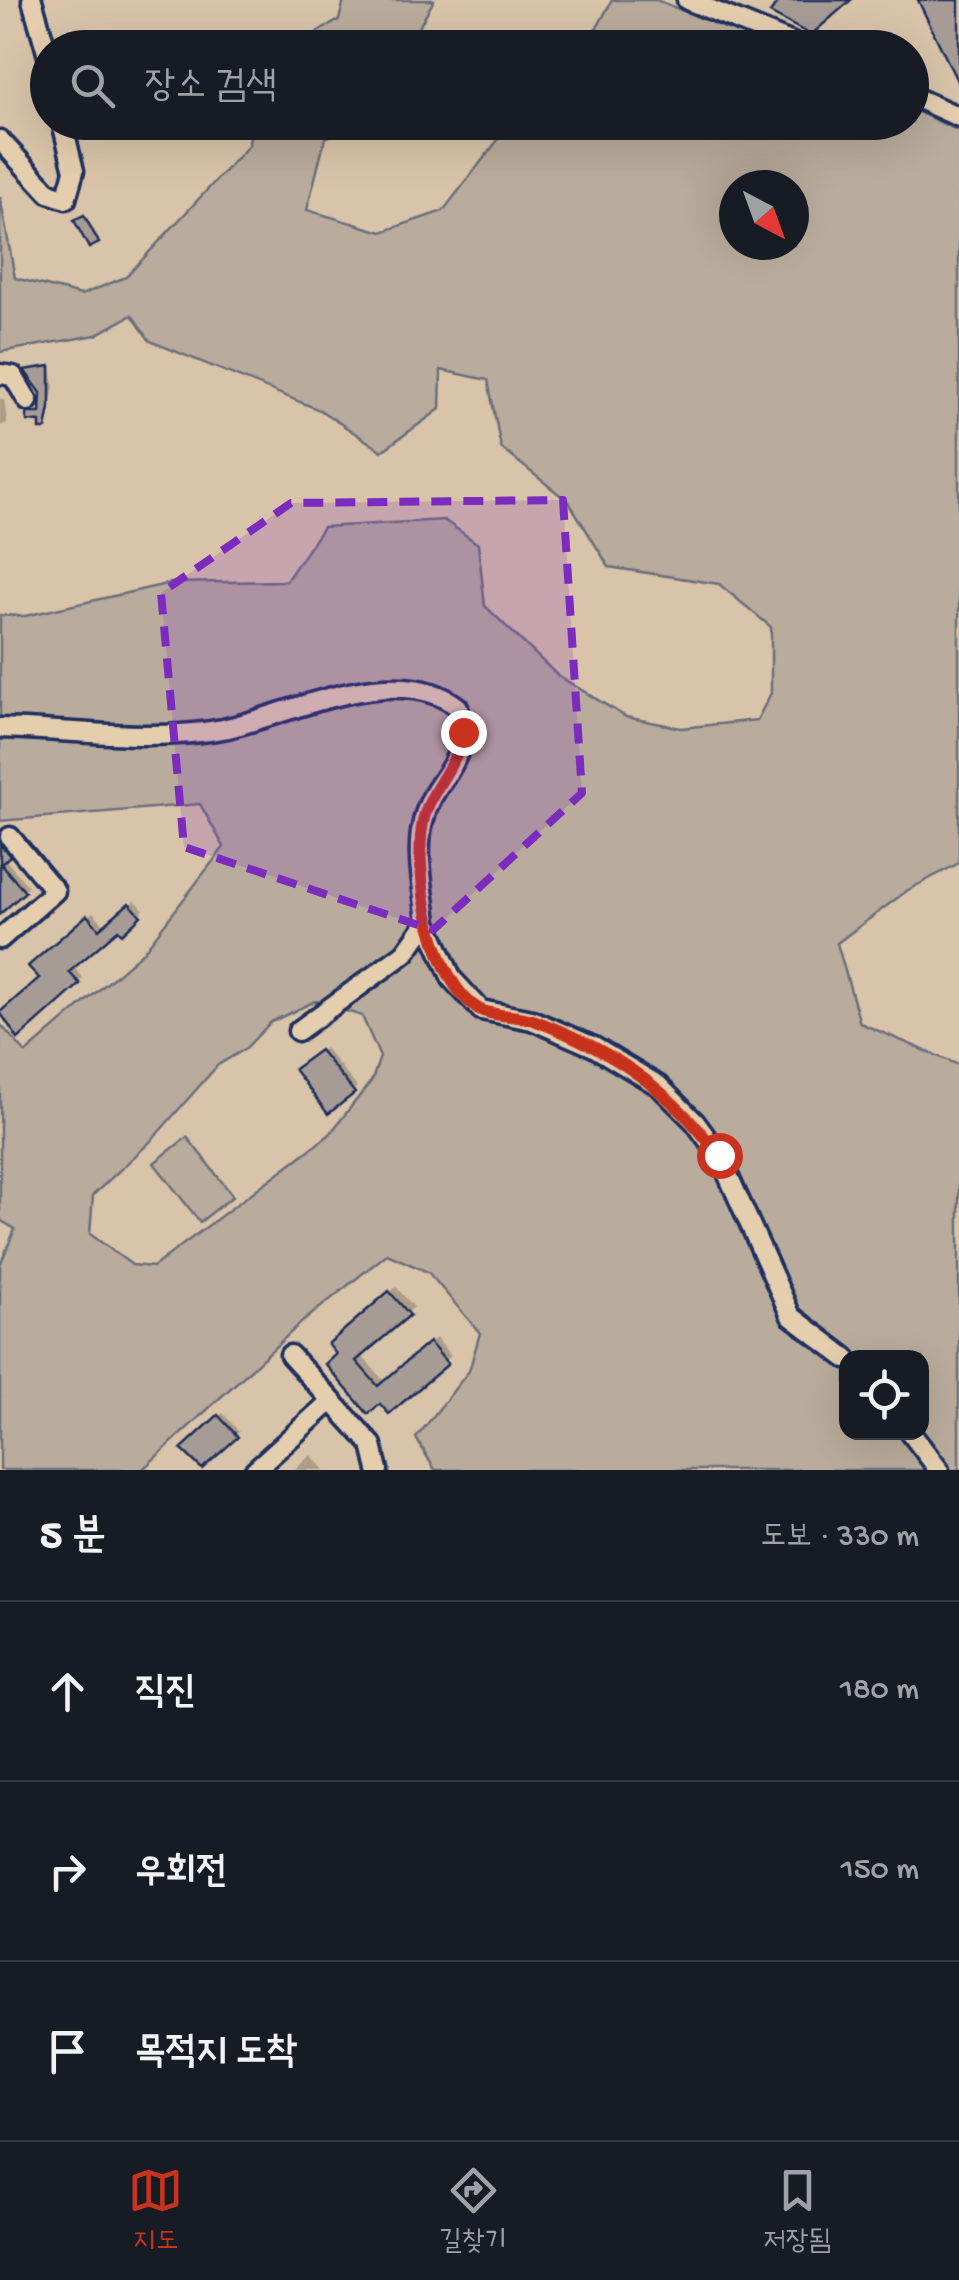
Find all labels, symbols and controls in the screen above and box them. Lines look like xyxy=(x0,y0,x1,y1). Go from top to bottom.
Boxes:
search box xyxy=(30,30,929,140)
icon: search xyxy=(65,58,120,113)
text: 장소 검색 xyxy=(145,66,276,110)
north arrow xyxy=(719,170,809,260)
route end xyxy=(441,710,487,756)
route start xyxy=(697,1133,743,1179)
map controls xyxy=(839,1350,929,1440)
button: locate xyxy=(839,1350,929,1440)
text: 5 분 xyxy=(40,1514,106,1563)
text: 도보 · 330 m xyxy=(761,1519,919,1557)
icon: ahead xyxy=(40,1664,95,1719)
text: 직진 xyxy=(135,1672,196,1716)
text: 180 m xyxy=(840,1672,919,1710)
icon: right xyxy=(40,1844,95,1899)
text: 우회전 xyxy=(135,1852,227,1896)
text: 150 m xyxy=(841,1852,919,1890)
icon: arrive xyxy=(40,2024,95,2079)
text: 목적지 도착 xyxy=(135,2032,297,2076)
tab: 지도 xyxy=(128,2163,183,2259)
tab: 길찾기 xyxy=(439,2163,507,2259)
tab: 저장됨 xyxy=(763,2163,831,2259)

